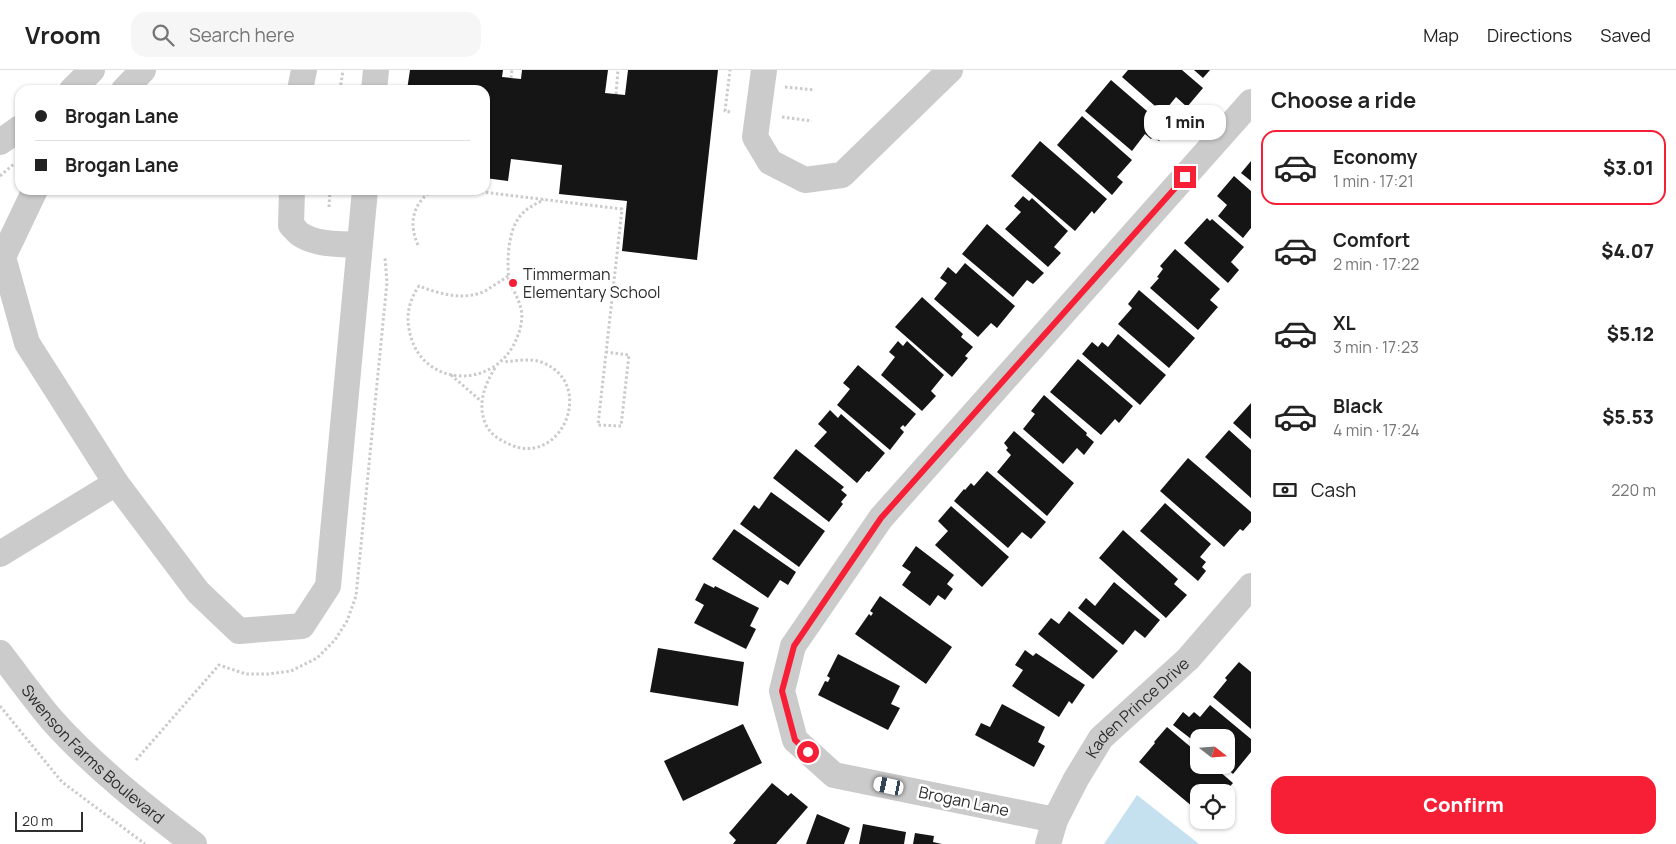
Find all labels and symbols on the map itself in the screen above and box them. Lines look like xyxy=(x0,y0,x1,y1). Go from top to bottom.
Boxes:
callout: 1 min xyxy=(1144,104,1226,140)
route end xyxy=(1174,166,1196,188)
place label: Timmerman Elementary School xyxy=(523,263,661,303)
marker: Timmerman Elementary School xyxy=(507,277,519,289)
street label: Kaden Prince Drive xyxy=(1080,652,1194,762)
street label: Swenson Farms Boulevard xyxy=(17,680,169,829)
north arrow xyxy=(1190,729,1235,774)
route start xyxy=(797,741,819,763)
car xyxy=(872,776,905,796)
street label: Brogan Lane xyxy=(917,781,1011,821)
scale bar xyxy=(15,809,82,832)

